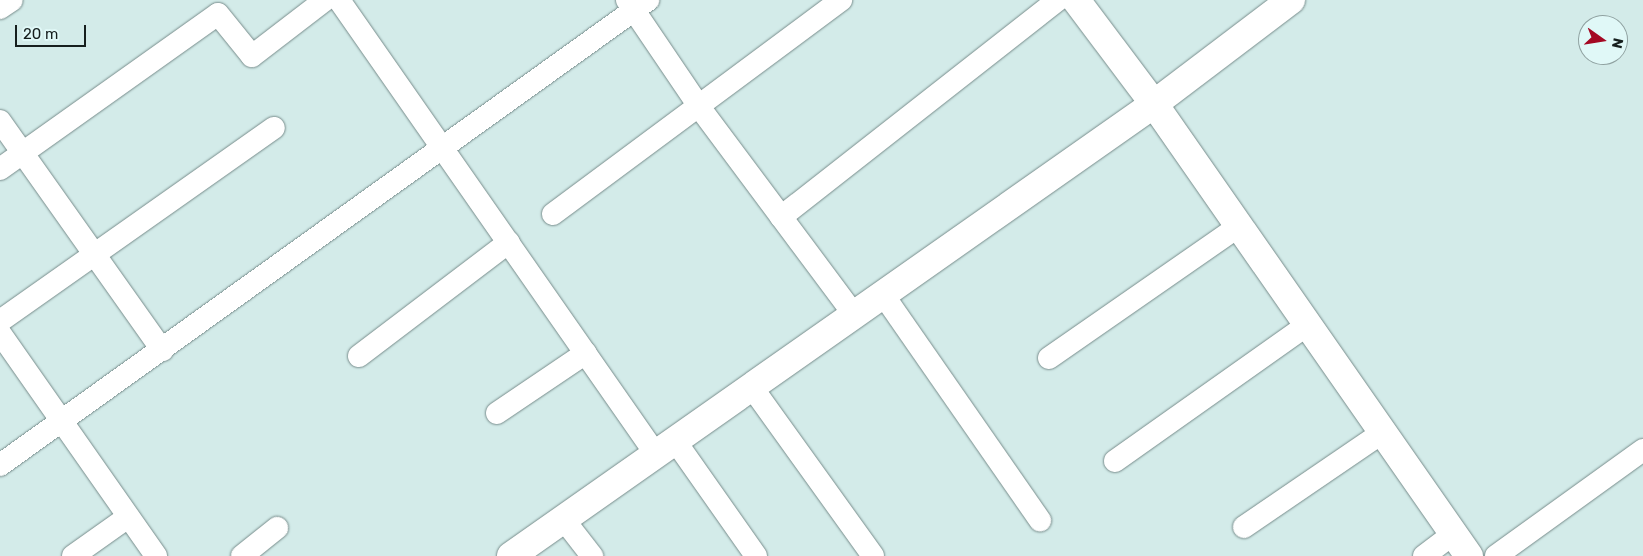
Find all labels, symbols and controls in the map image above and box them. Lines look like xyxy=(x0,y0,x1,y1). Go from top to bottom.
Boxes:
scale bar xyxy=(18,15,89,47)
north arrow xyxy=(1578,15,1628,65)
text: 20 m xyxy=(23,25,58,43)
text: N xyxy=(1608,36,1627,50)

